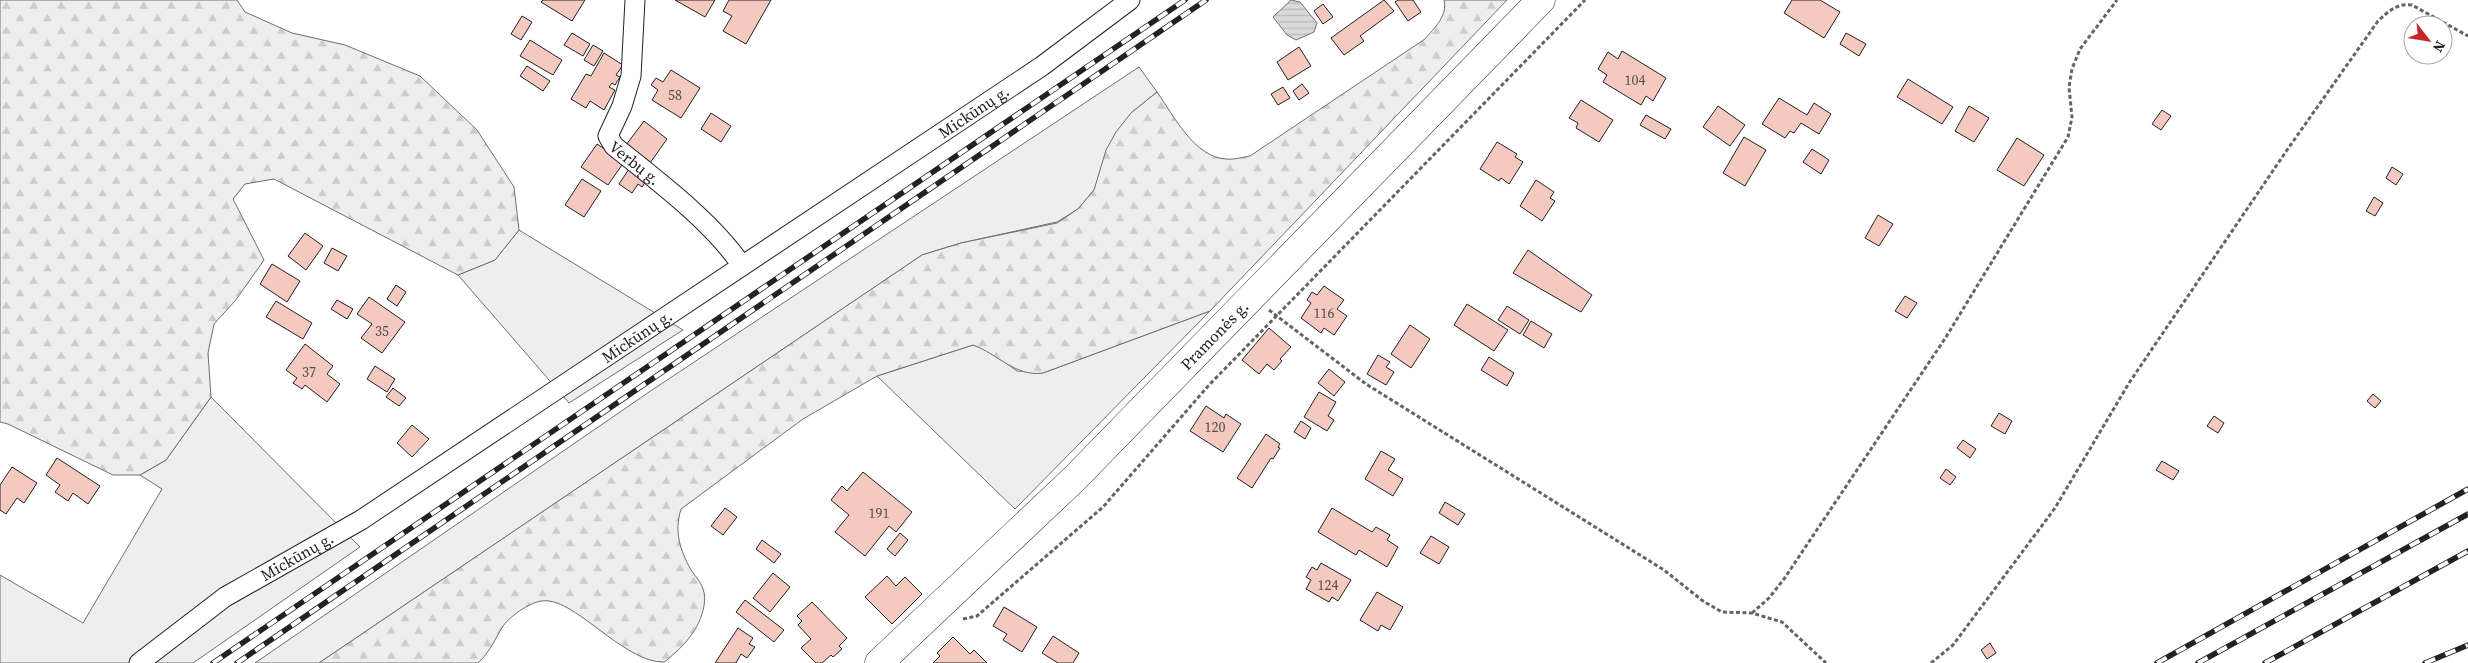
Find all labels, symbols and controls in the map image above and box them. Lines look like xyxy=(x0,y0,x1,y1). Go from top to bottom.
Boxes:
north arrow xyxy=(2403,15,2453,65)
text: N xyxy=(2428,37,2450,56)
house number: 104 xyxy=(1625,70,1646,90)
street label: Mickūnų g. xyxy=(934,80,1013,143)
house number: 58 xyxy=(668,85,682,105)
street label: Verbų g. xyxy=(605,135,665,190)
street label: Pramonės g. xyxy=(1175,296,1253,375)
house number: 116 xyxy=(1314,303,1335,323)
street label: Mickūnų g. xyxy=(597,305,676,368)
house number: 35 xyxy=(375,321,389,341)
house number: 37 xyxy=(302,362,316,382)
house number: 120 xyxy=(1205,417,1226,437)
house number: 191 xyxy=(869,503,890,523)
street label: Mickūnų g. xyxy=(256,527,337,586)
house number: 124 xyxy=(1318,575,1339,595)

